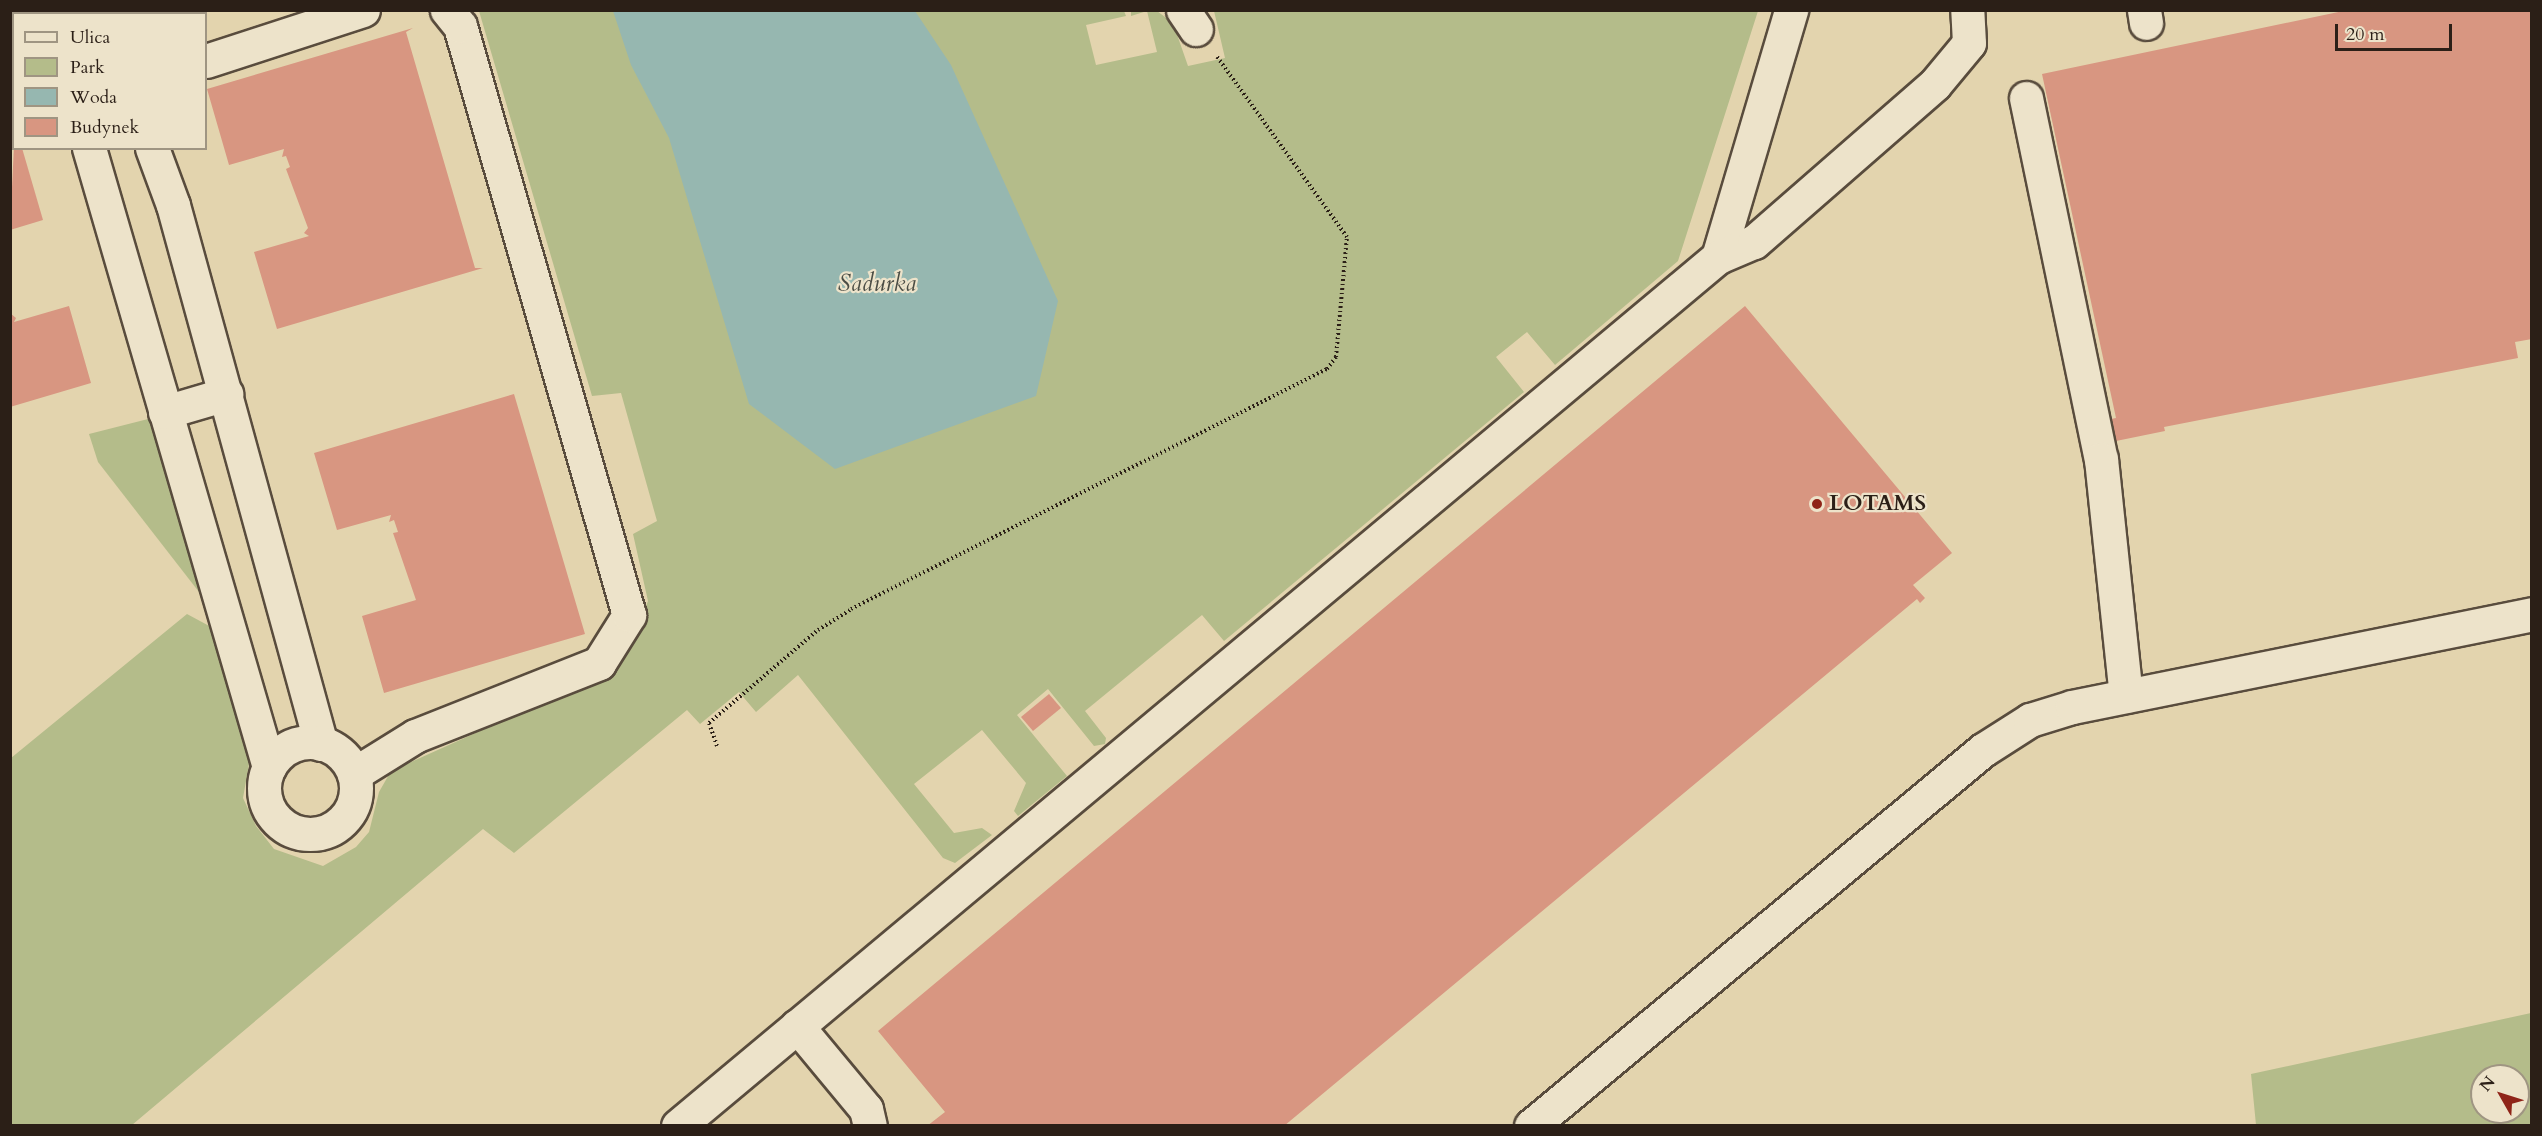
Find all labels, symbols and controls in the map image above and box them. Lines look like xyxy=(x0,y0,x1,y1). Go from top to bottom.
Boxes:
legend xyxy=(12,12,207,150)
scale bar xyxy=(2338,12,2455,50)
text: 20 m xyxy=(2346,22,2385,47)
text: Ulica xyxy=(70,25,110,50)
text: Park xyxy=(70,55,105,80)
text: Woda xyxy=(70,85,117,110)
text: Budynek xyxy=(70,115,139,140)
water label: Sadurka xyxy=(838,270,916,298)
place label: LOTAMS xyxy=(1829,491,1926,517)
marker: LOTAMS xyxy=(1810,497,1824,511)
north arrow xyxy=(2470,1064,2530,1124)
text: N xyxy=(2475,1072,2500,1096)

